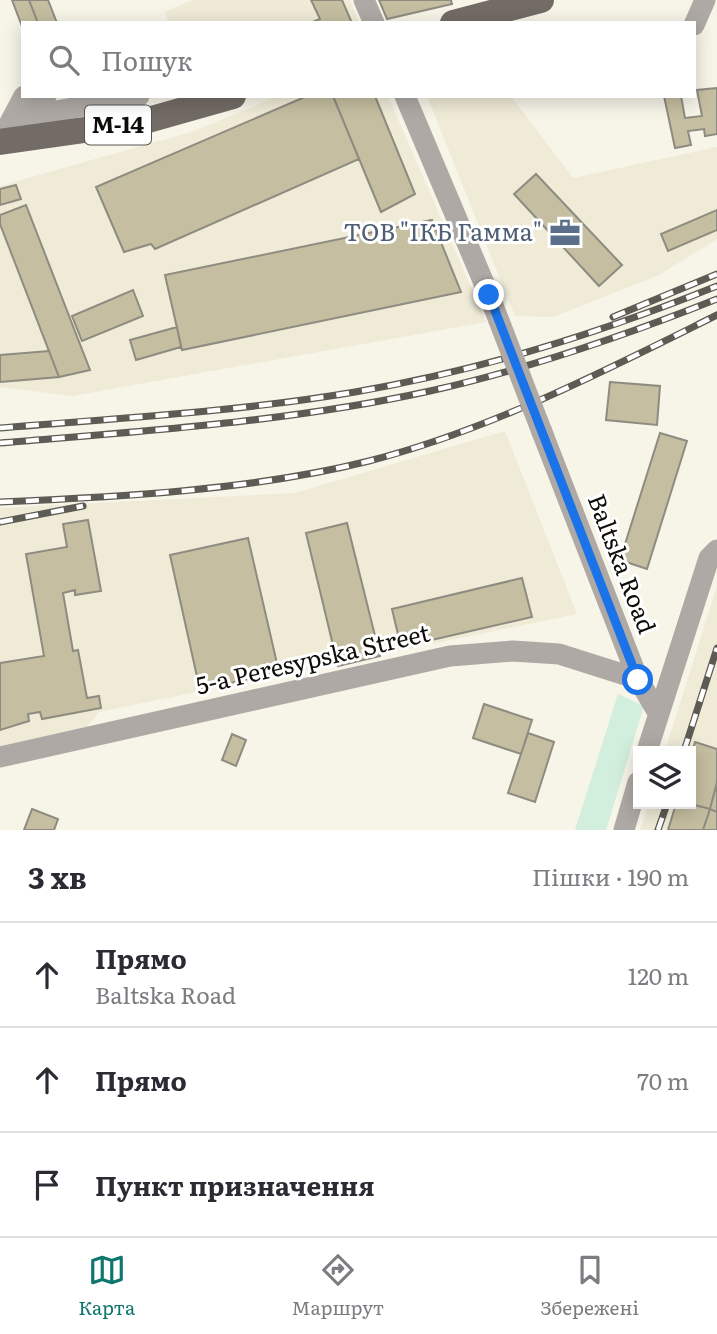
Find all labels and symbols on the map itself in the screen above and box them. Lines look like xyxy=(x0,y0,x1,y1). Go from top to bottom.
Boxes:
road number: М-14 xyxy=(85,106,151,144)
place label: ТОВ "ІКБ Гамма" xyxy=(344,213,542,248)
office icon: ТОВ "ІКБ Гамма" xyxy=(548,216,582,250)
route end xyxy=(473,279,504,310)
street label: Baltska Road xyxy=(581,488,666,638)
street label: 5-a Peresypska Street xyxy=(192,614,433,702)
route start xyxy=(622,664,653,695)

